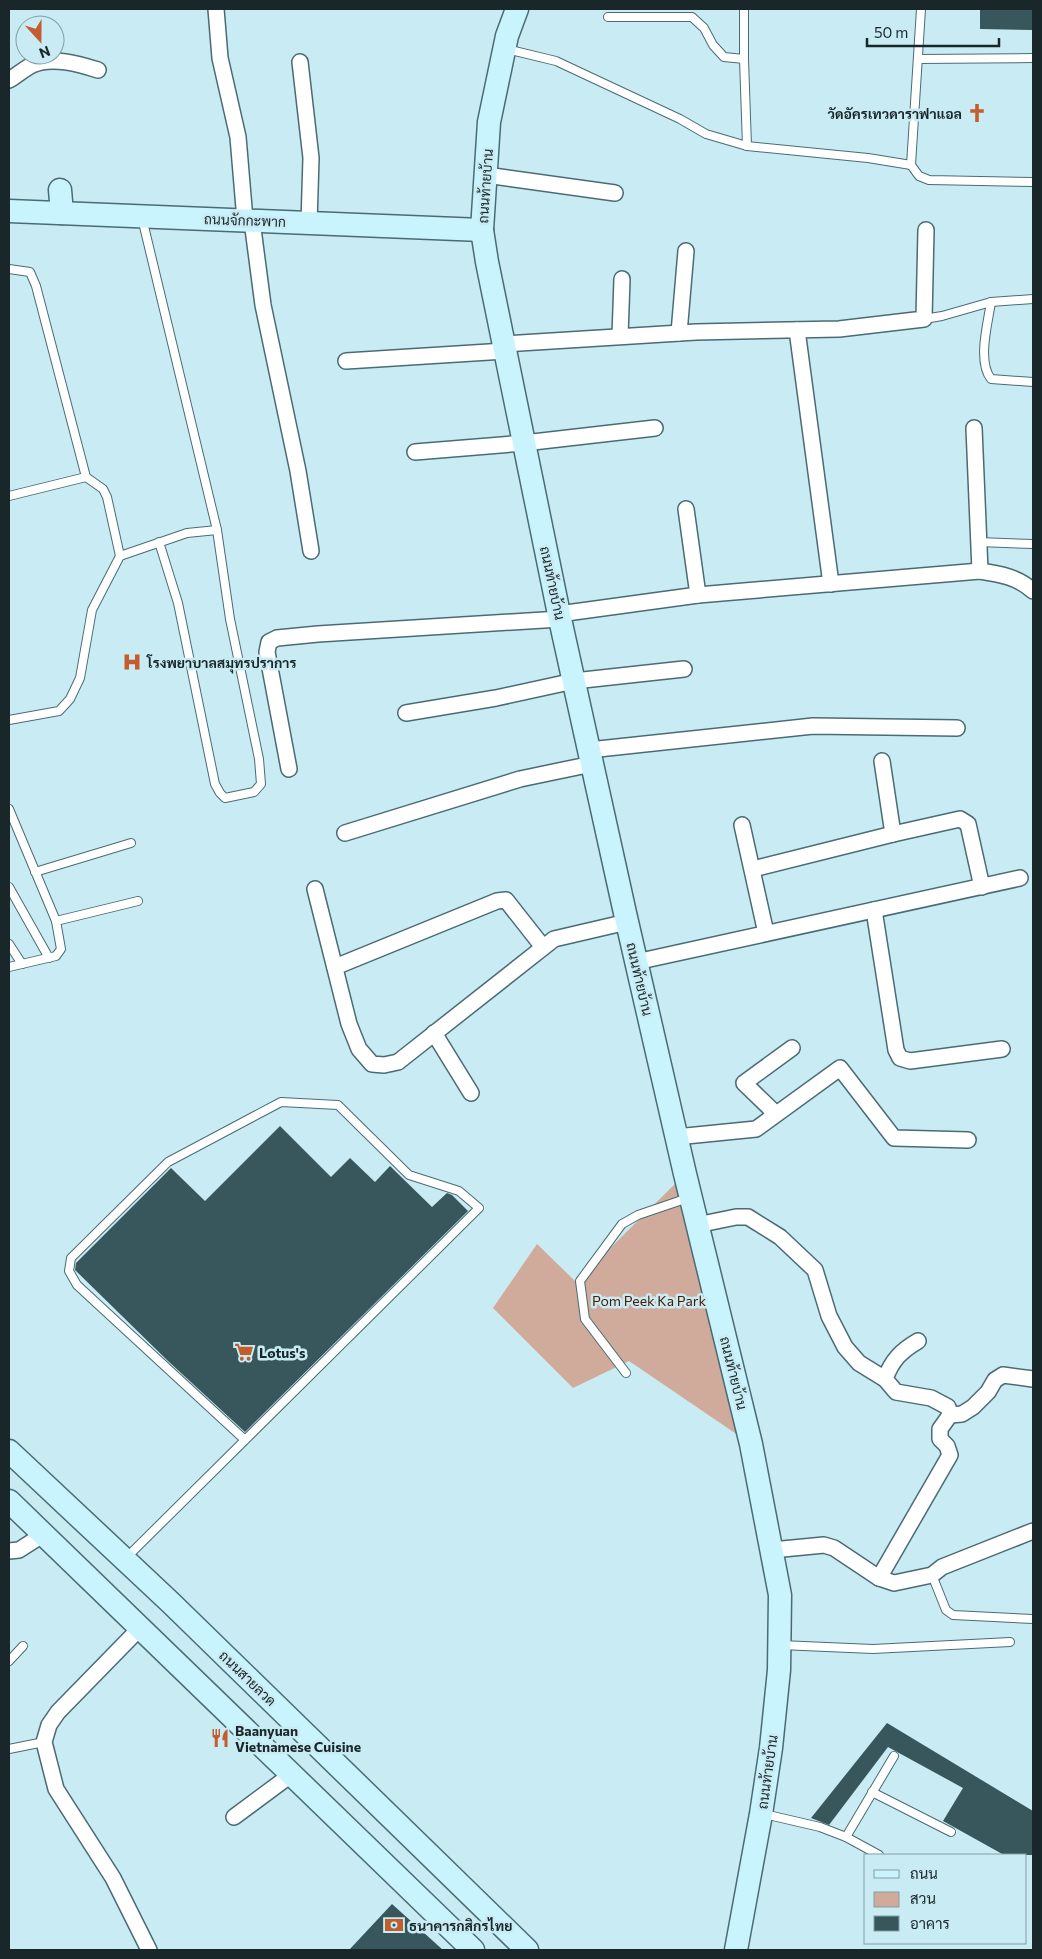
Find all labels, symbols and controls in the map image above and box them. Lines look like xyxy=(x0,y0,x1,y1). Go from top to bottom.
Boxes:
north arrow xyxy=(15,15,65,65)
scale bar xyxy=(867,15,1000,47)
text: 50 m xyxy=(874,23,908,41)
text: N xyxy=(37,43,53,62)
church icon: วัดอัครเทวดาราฟาแอล xyxy=(966,102,988,124)
place label: วัดอัครเทวดาราฟาแอล xyxy=(827,105,962,122)
street label: ถนนท้ายบ้าน xyxy=(474,148,496,224)
street label: ถนนจักกะพาก xyxy=(204,210,286,230)
street label: ถนนท้ายบ้าน xyxy=(537,545,569,621)
hospital icon: โรงพยาบาลสมุทรปราการ xyxy=(121,651,143,673)
place label: โรงพยาบาลสมุทรปราการ xyxy=(146,654,296,674)
street label: ถนนท้ายบ้าน xyxy=(623,941,657,1017)
park label: Pom Peek Ka Park xyxy=(592,1292,706,1309)
street label: ถนนท้ายบ้าน xyxy=(717,1335,751,1411)
supermarket icon: Lotus's xyxy=(233,1341,255,1363)
place label: Lotus's xyxy=(259,1344,306,1361)
street label: ถนนสายลวด xyxy=(216,1647,280,1709)
place label: Baanyuan Vietnamese Cuisine xyxy=(235,1722,361,1755)
restaurant icon: Baanyuan Vietnamese Cuisine xyxy=(209,1727,231,1749)
street label: ถนนท้ายบ้าน xyxy=(753,1734,781,1810)
legend xyxy=(864,1854,1027,1944)
text: ถนน xyxy=(910,1864,938,1882)
text: สวน xyxy=(910,1889,936,1907)
bank icon: ธนาคารกสิกรไทย xyxy=(383,1914,405,1936)
text: อาคาร xyxy=(910,1914,950,1932)
place label: ธนาคารกสิกรไทย xyxy=(409,1917,512,1934)

